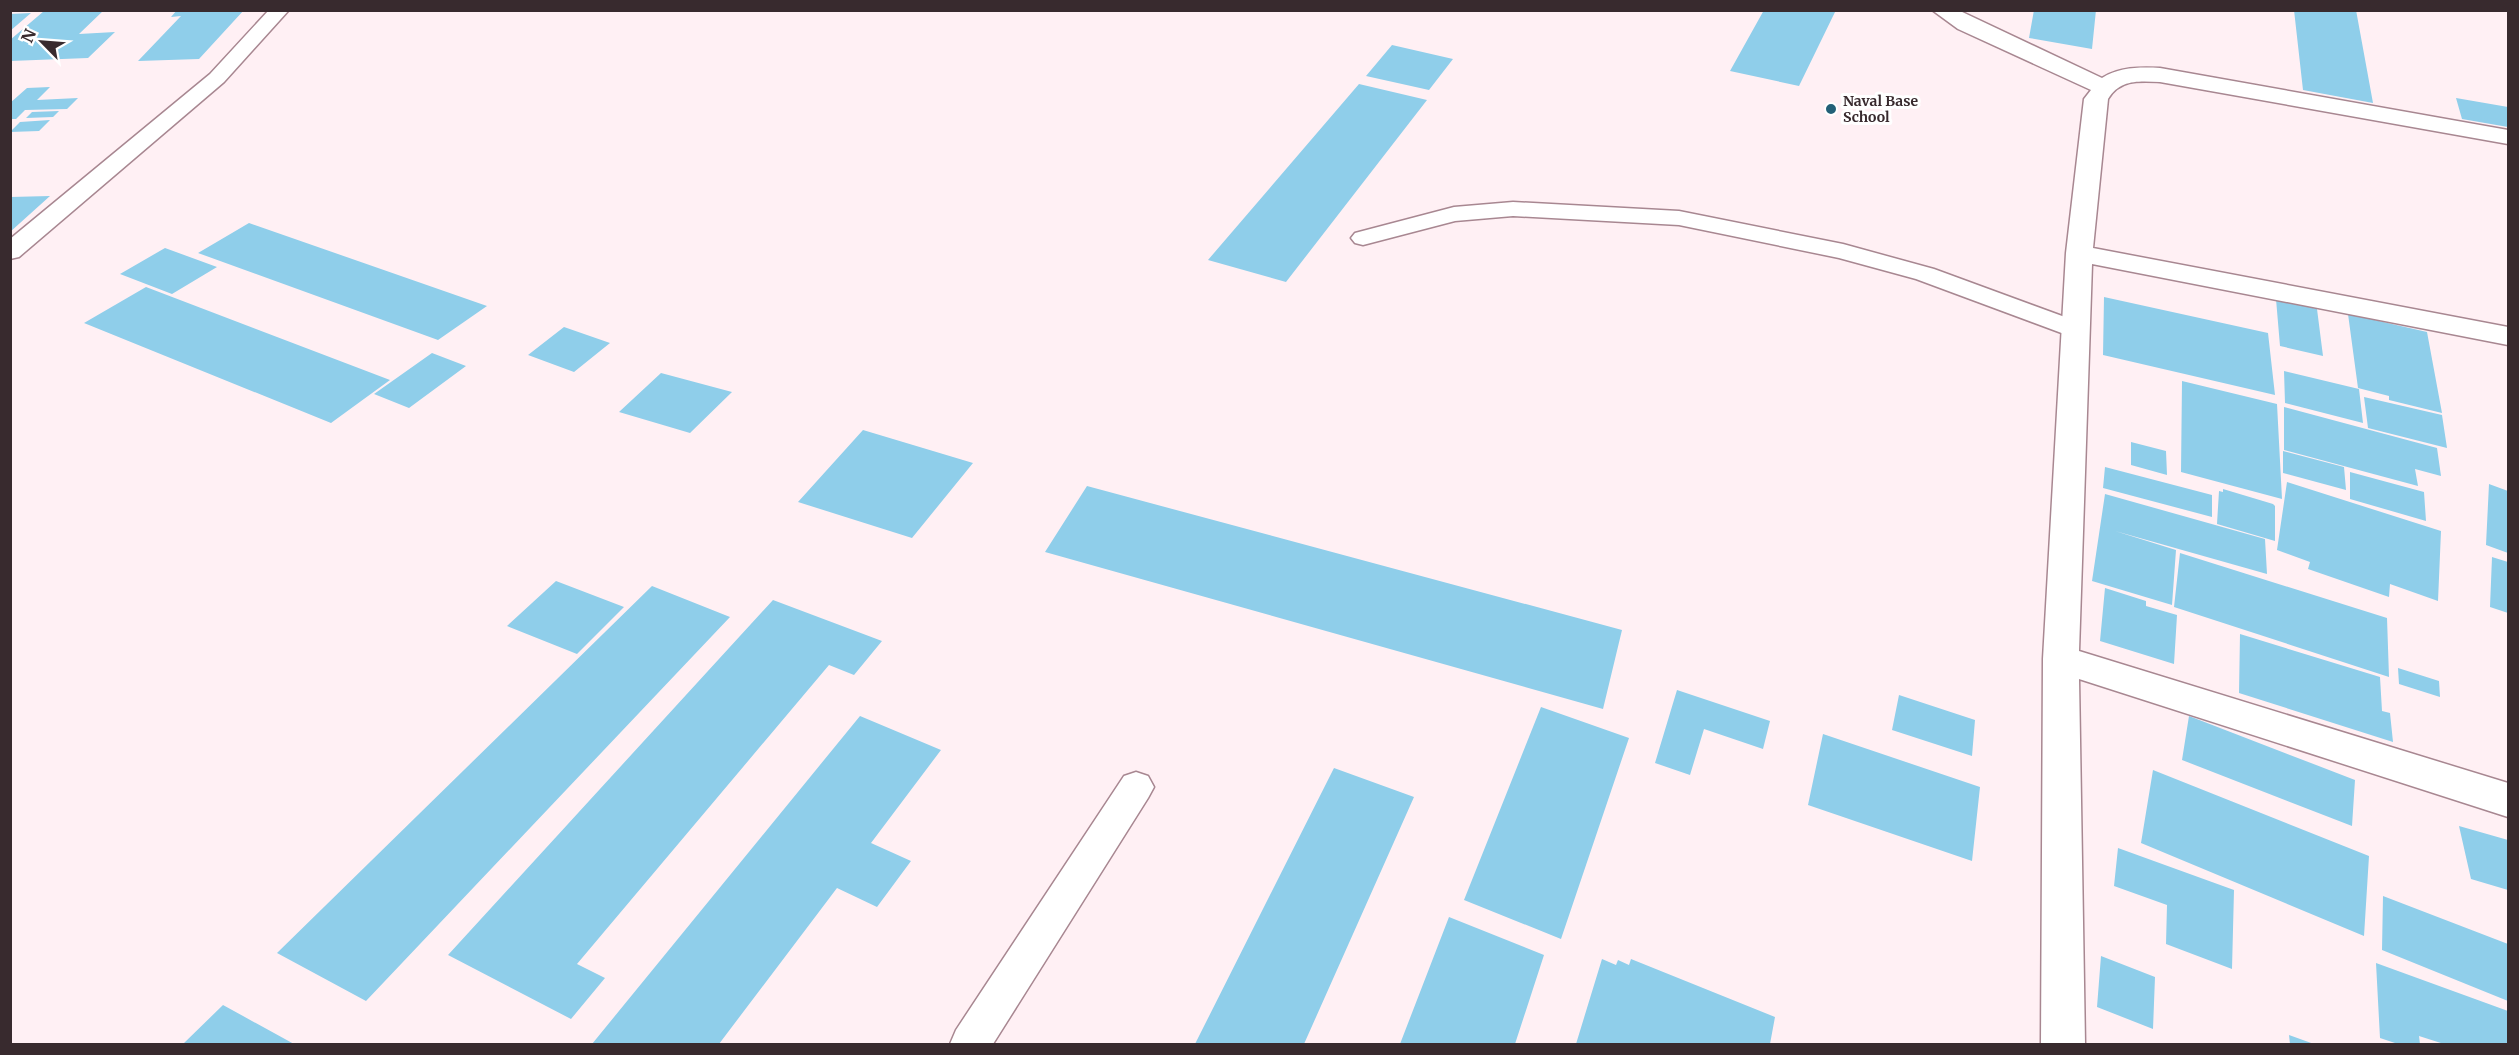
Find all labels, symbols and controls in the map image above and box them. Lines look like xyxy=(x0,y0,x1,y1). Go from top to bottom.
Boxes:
north arrow xyxy=(12,12,72,72)
text: N xyxy=(17,25,40,46)
place label: Naval Base School xyxy=(1843,92,1918,126)
marker: Naval Base School xyxy=(1824,102,1838,116)

